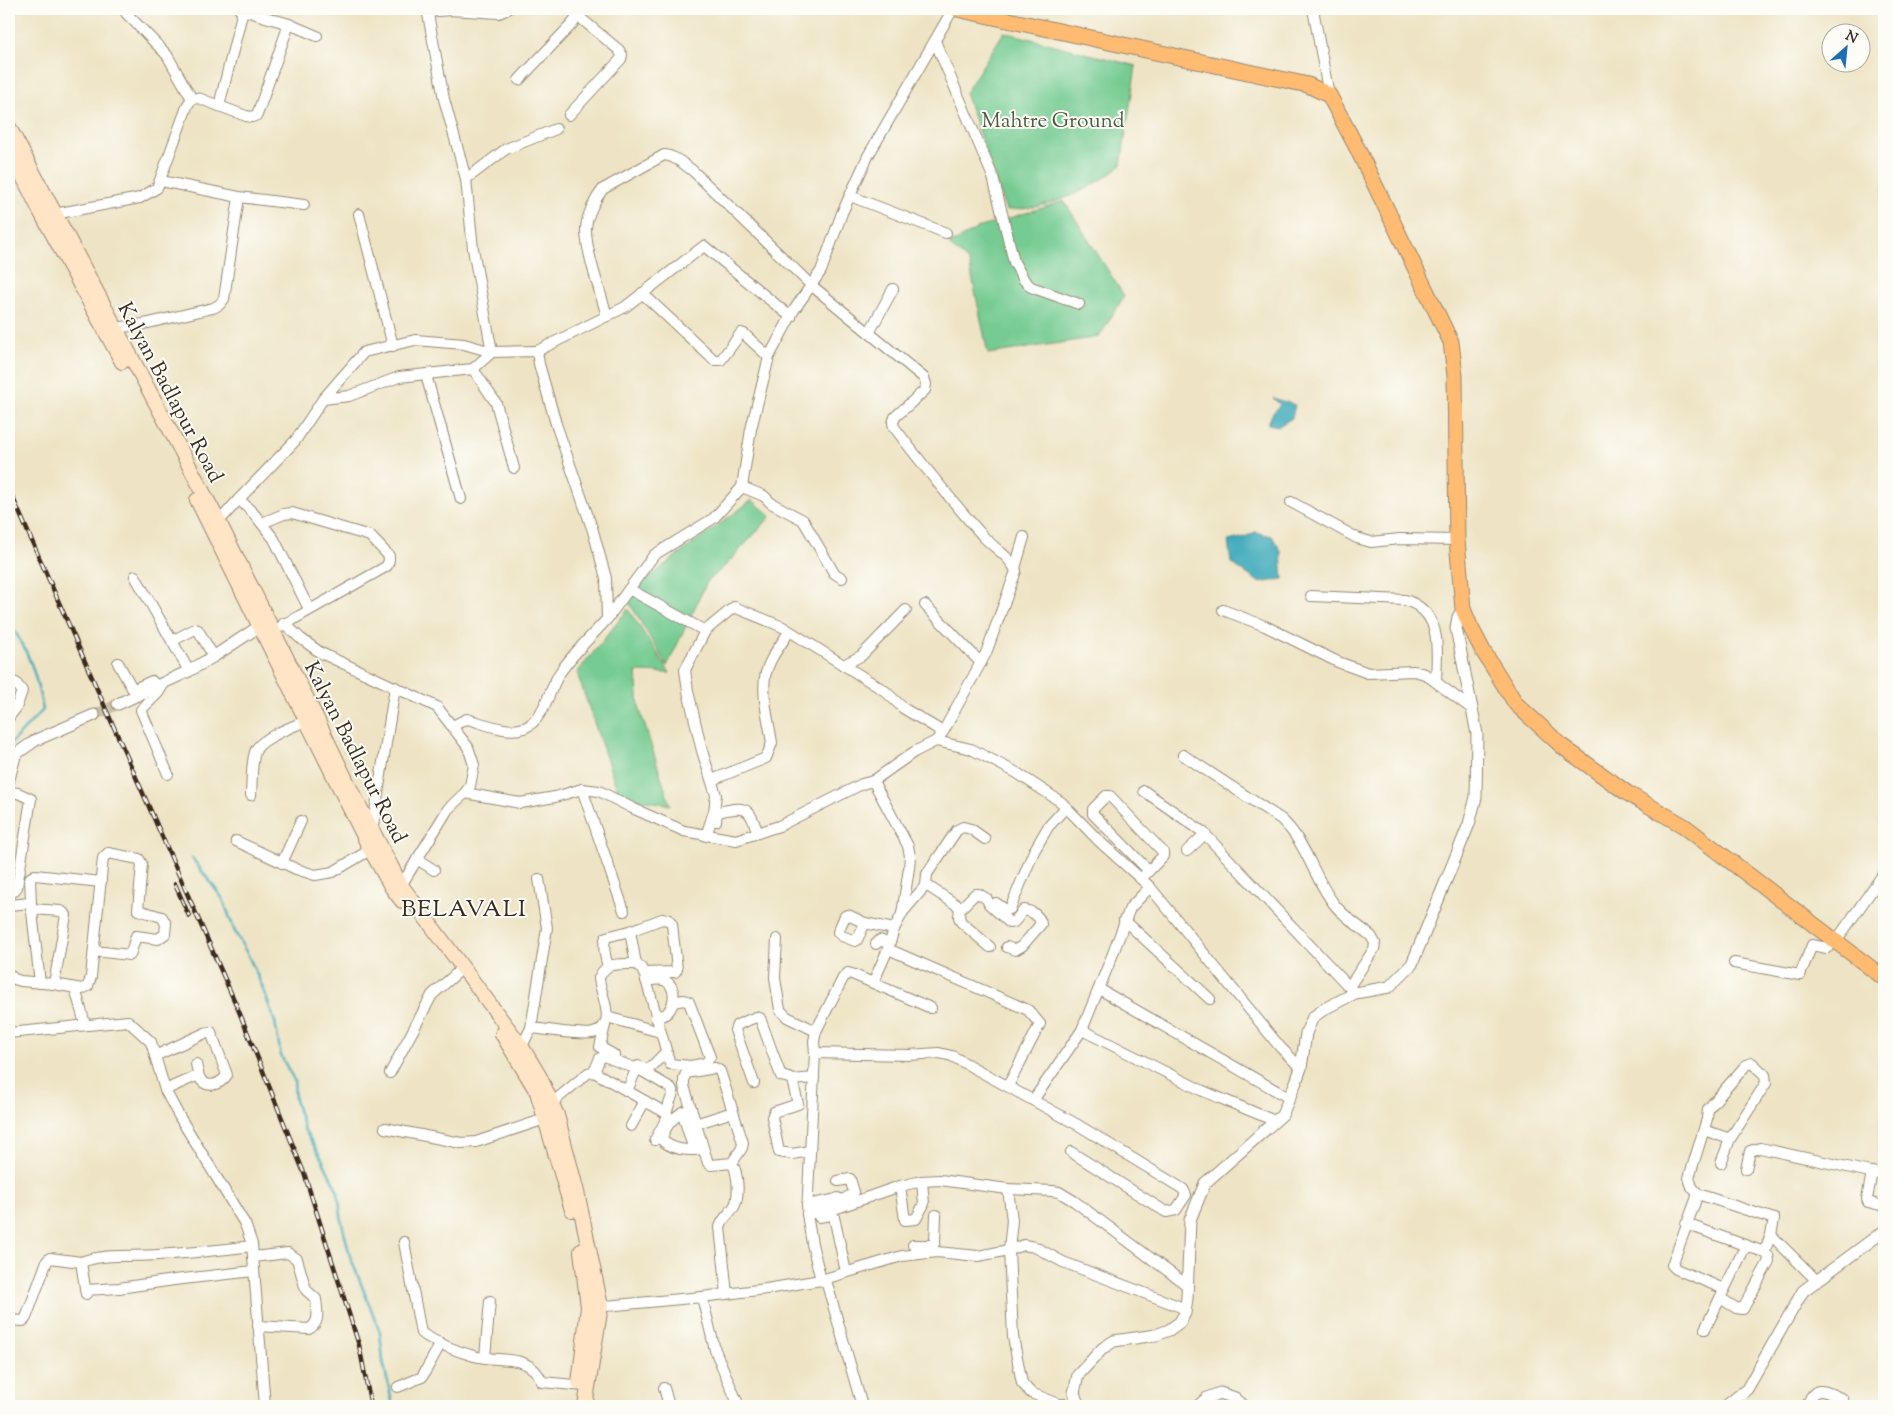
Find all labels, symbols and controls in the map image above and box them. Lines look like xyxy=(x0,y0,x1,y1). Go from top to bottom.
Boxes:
north arrow xyxy=(1820,22,1870,72)
text: N xyxy=(1841,27,1861,50)
park label: Mahtre Ground xyxy=(981,107,1125,137)
street label: Kalyan Badlapur Road xyxy=(109,297,230,489)
street label: Kalyan Badlapur Road xyxy=(295,657,413,849)
district label: BELAVALI xyxy=(401,893,527,927)

